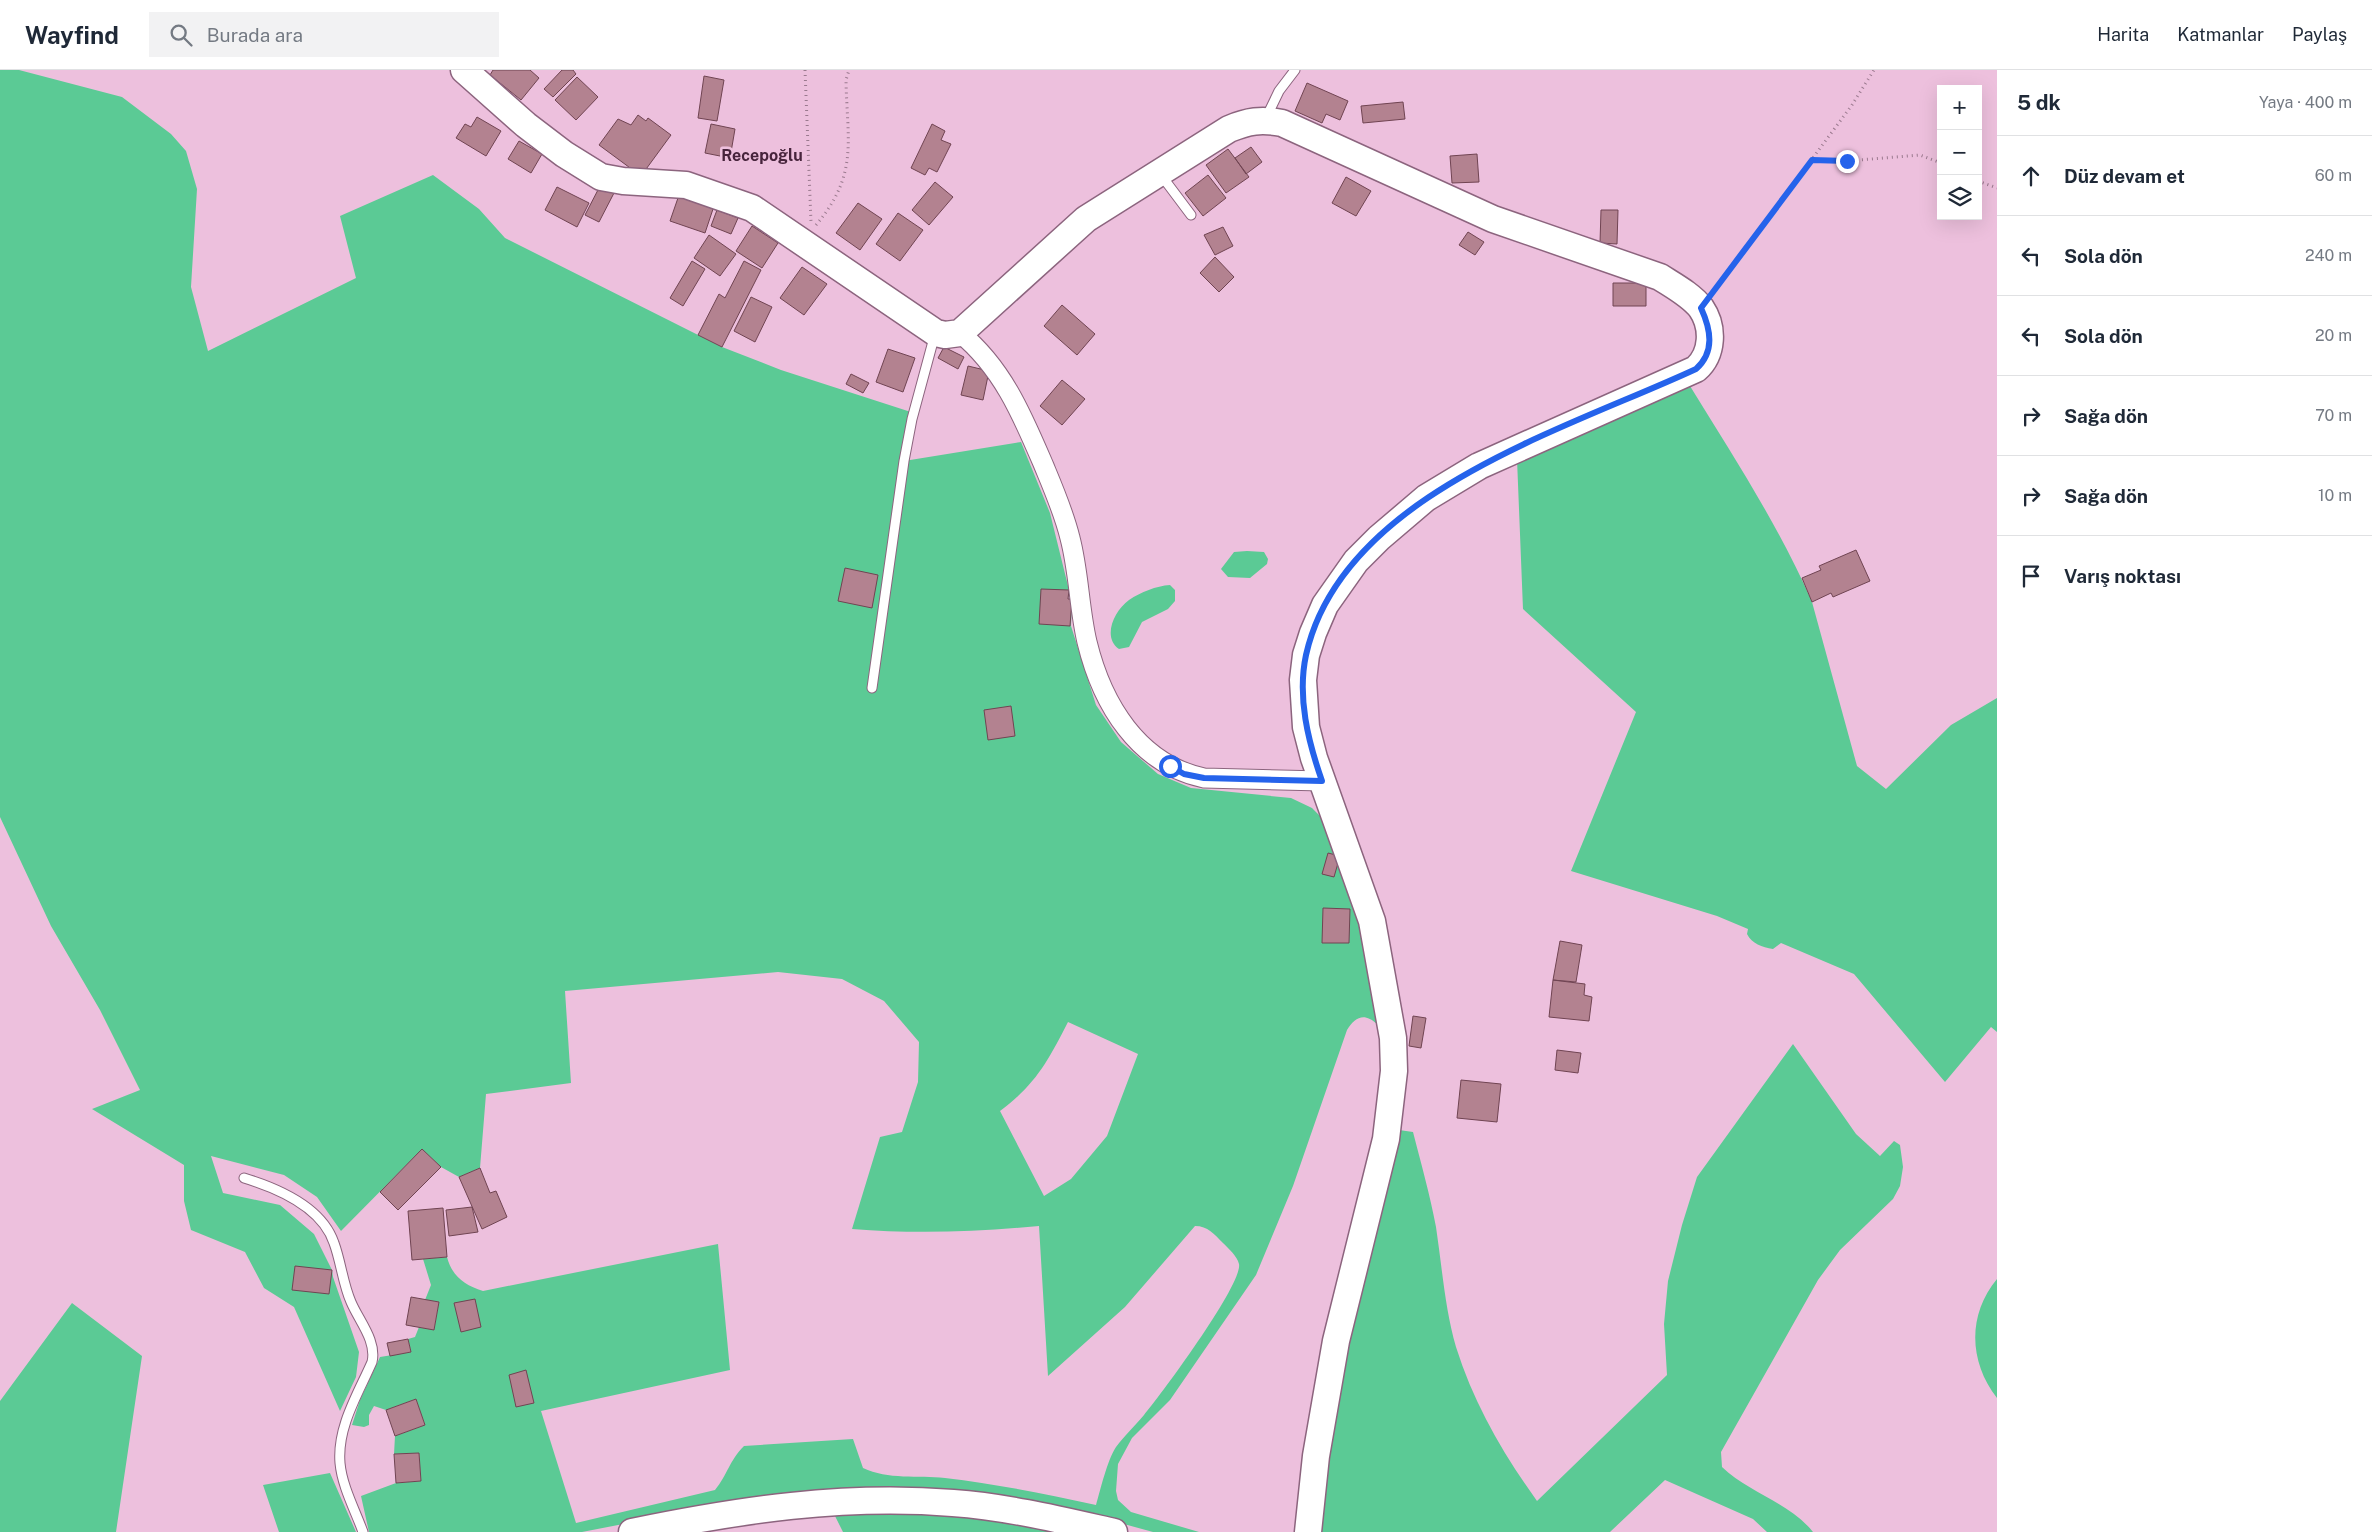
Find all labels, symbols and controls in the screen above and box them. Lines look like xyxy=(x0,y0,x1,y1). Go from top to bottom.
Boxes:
search box xyxy=(149,12,499,57)
text: Wayfind xyxy=(25,21,119,49)
icon: search xyxy=(167,21,195,49)
text: Burada ara xyxy=(207,24,303,46)
text: Harita xyxy=(2097,24,2149,45)
text: Katmanlar xyxy=(2177,24,2264,45)
text: Paylaş xyxy=(2292,24,2347,45)
map controls xyxy=(1937,85,1982,220)
button: + xyxy=(1937,85,1982,130)
text: 5 dk xyxy=(2017,90,2061,115)
text: Yaya · 400 m xyxy=(2259,93,2352,112)
button: − xyxy=(1937,130,1982,175)
district label: Recepoğlu xyxy=(721,146,803,165)
route end xyxy=(1836,150,1859,173)
icon: ahead xyxy=(2017,162,2045,190)
text: Düz devam et xyxy=(2064,165,2185,187)
text: 60 m xyxy=(2315,166,2352,185)
button: layers xyxy=(1937,175,1982,220)
icon: left xyxy=(2017,242,2045,270)
text: Sola dön xyxy=(2064,245,2143,267)
text: 240 m xyxy=(2305,246,2352,265)
icon: left xyxy=(2017,322,2045,350)
text: Sola dön xyxy=(2064,325,2143,347)
text: 20 m xyxy=(2315,326,2352,345)
icon: right xyxy=(2017,402,2045,430)
text: Sağa dön xyxy=(2064,405,2148,427)
text: 70 m xyxy=(2315,406,2352,425)
icon: right xyxy=(2017,482,2045,510)
text: Sağa dön xyxy=(2064,485,2148,507)
text: 10 m xyxy=(2318,486,2352,505)
icon: arrive xyxy=(2017,562,2045,590)
text: Varış noktası xyxy=(2064,565,2181,587)
route start xyxy=(1159,755,1182,778)

